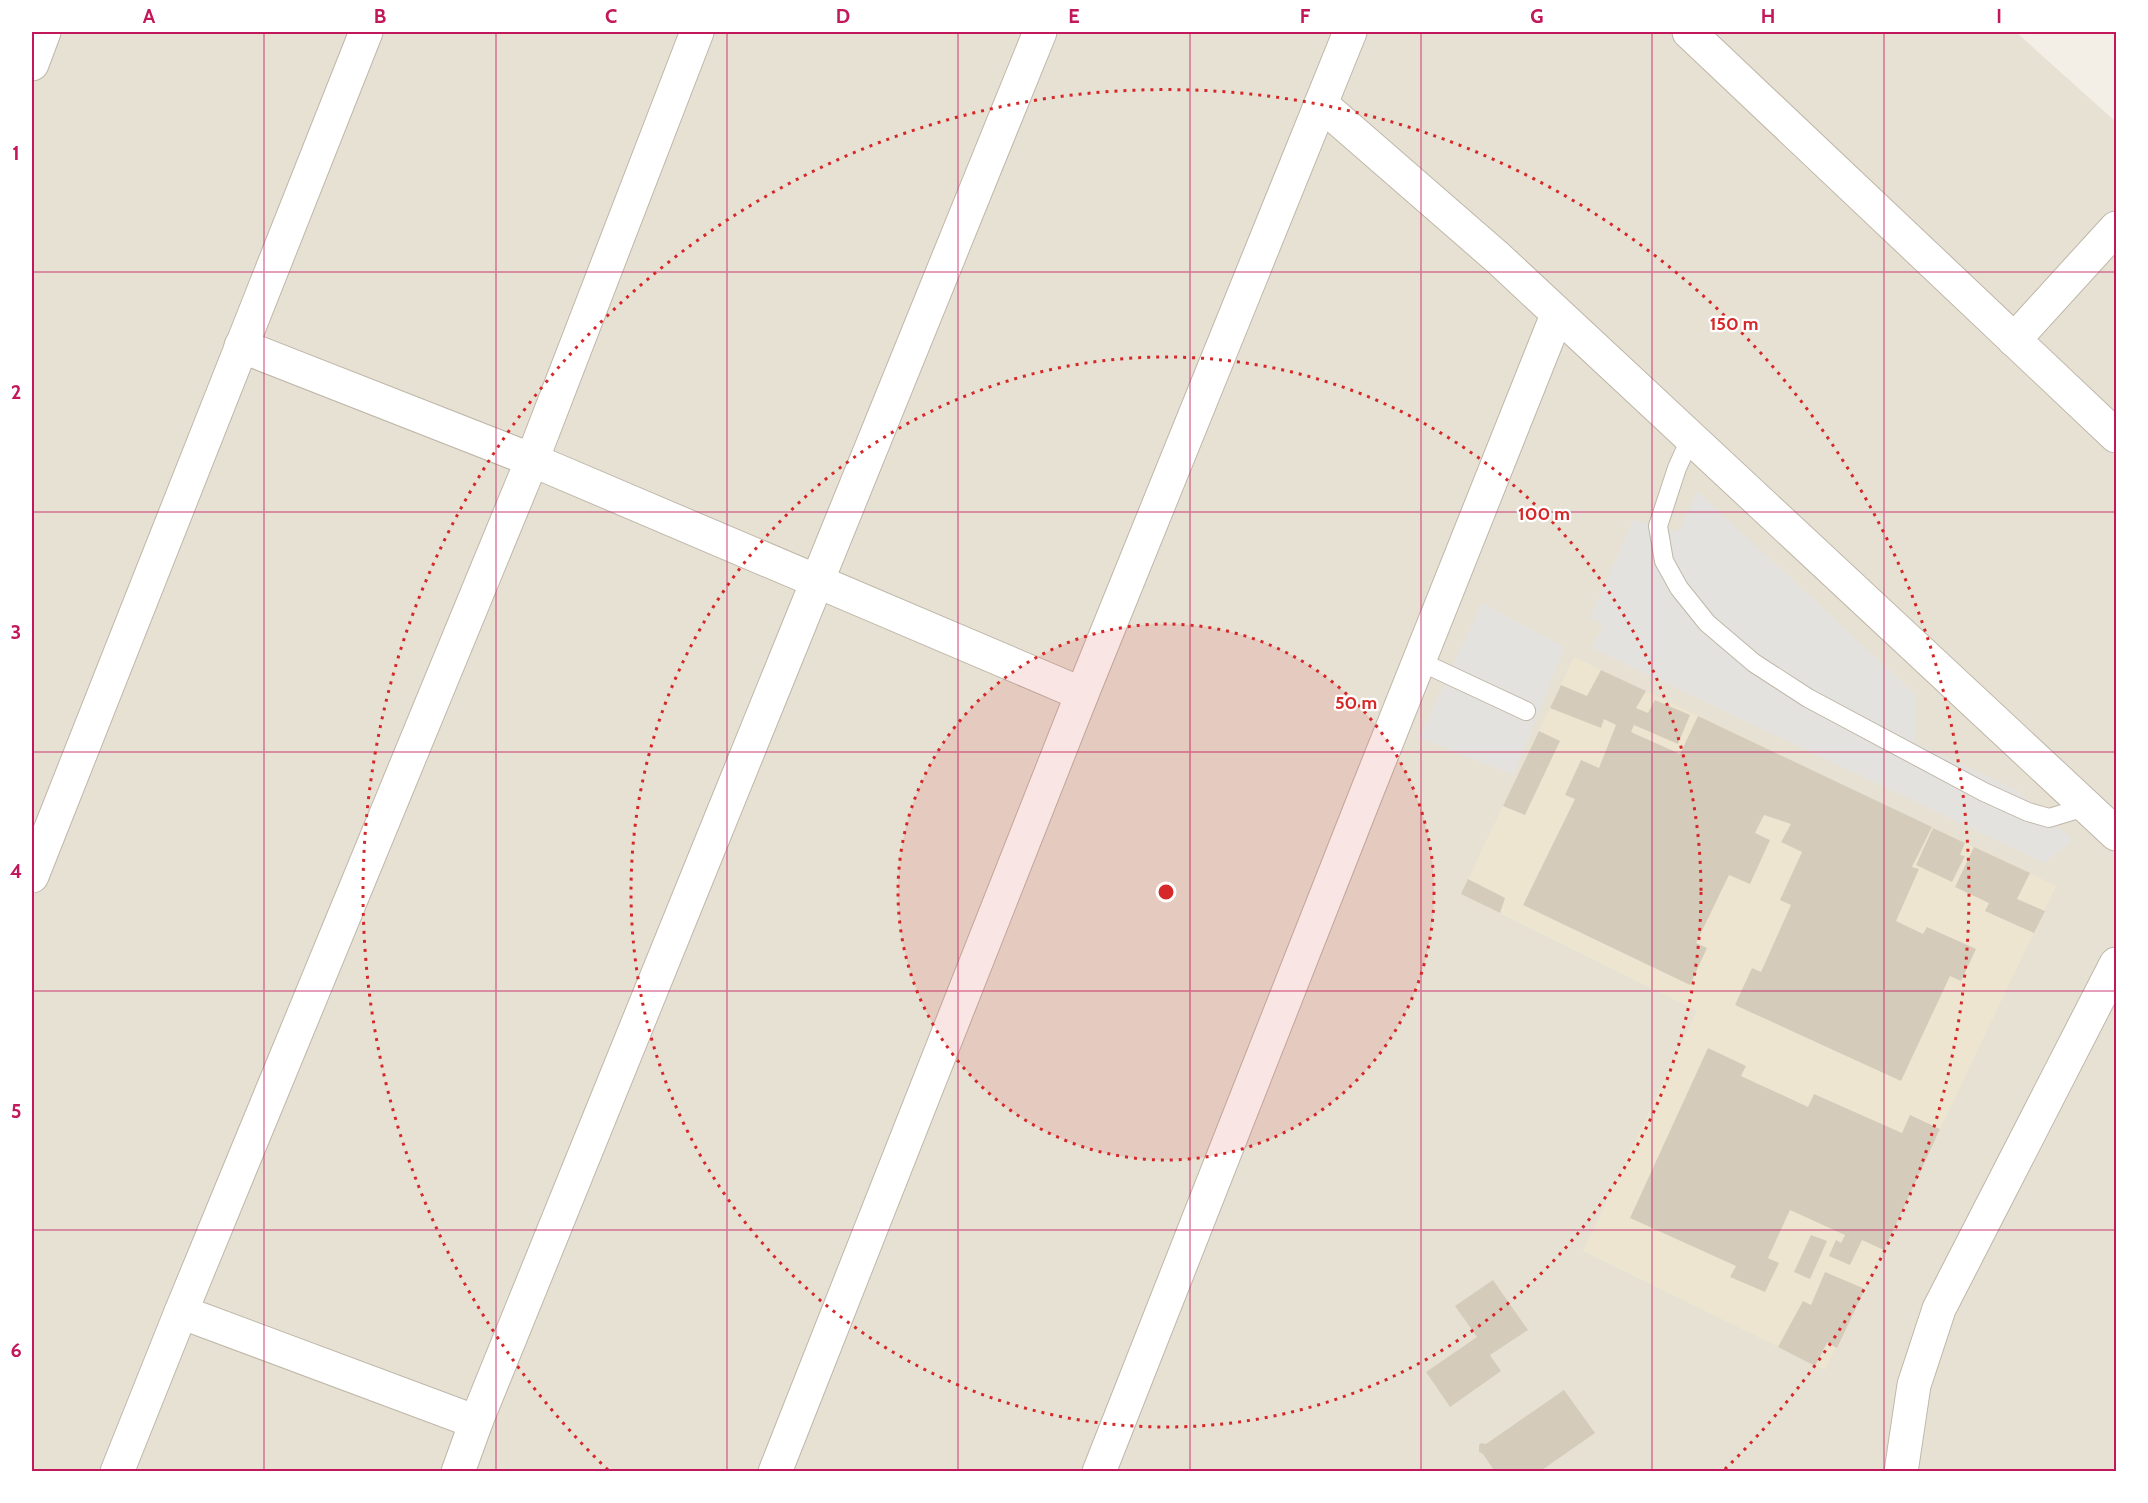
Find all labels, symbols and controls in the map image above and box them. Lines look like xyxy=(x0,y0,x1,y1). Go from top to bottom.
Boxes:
text: A xyxy=(143,4,156,28)
text: B xyxy=(374,4,386,28)
text: C xyxy=(605,4,617,28)
text: D xyxy=(836,4,850,28)
text: E xyxy=(1068,4,1080,28)
text: F xyxy=(1300,4,1311,28)
text: G xyxy=(1530,4,1544,28)
text: H xyxy=(1761,4,1775,28)
text: I xyxy=(1996,4,2002,28)
text: 1 xyxy=(12,141,20,165)
text: 150 m xyxy=(1710,313,1758,335)
text: 2 xyxy=(11,380,21,404)
text: 100 m xyxy=(1518,503,1570,525)
text: 3 xyxy=(11,620,21,644)
text: 50 m xyxy=(1335,692,1377,714)
text: 4 xyxy=(10,859,22,883)
centre of rings xyxy=(1156,882,1176,902)
text: 5 xyxy=(11,1099,21,1123)
text: 6 xyxy=(10,1338,22,1362)

